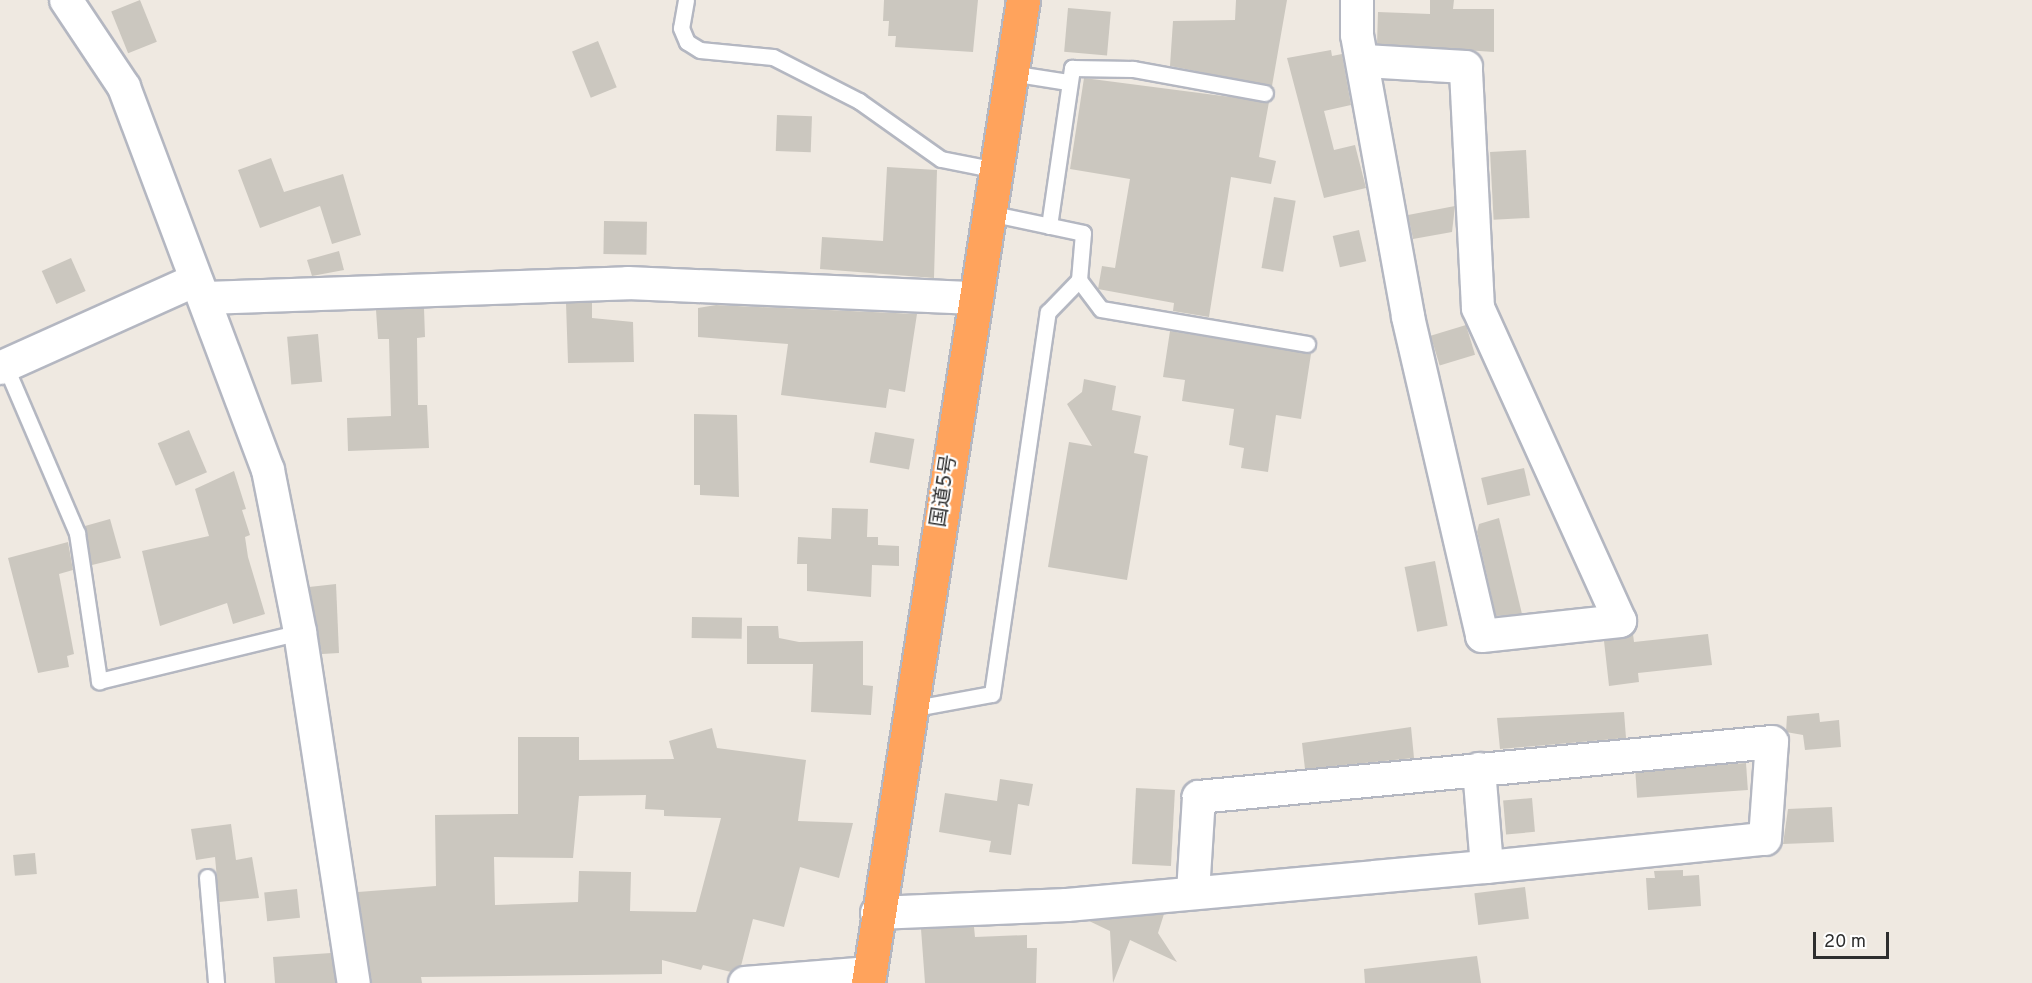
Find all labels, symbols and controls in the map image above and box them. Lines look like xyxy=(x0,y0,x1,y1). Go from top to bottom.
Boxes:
street label: 国道5号 xyxy=(927,453,963,529)
scale bar xyxy=(1816,920,1892,958)
text: 20 m xyxy=(1824,931,1866,954)

